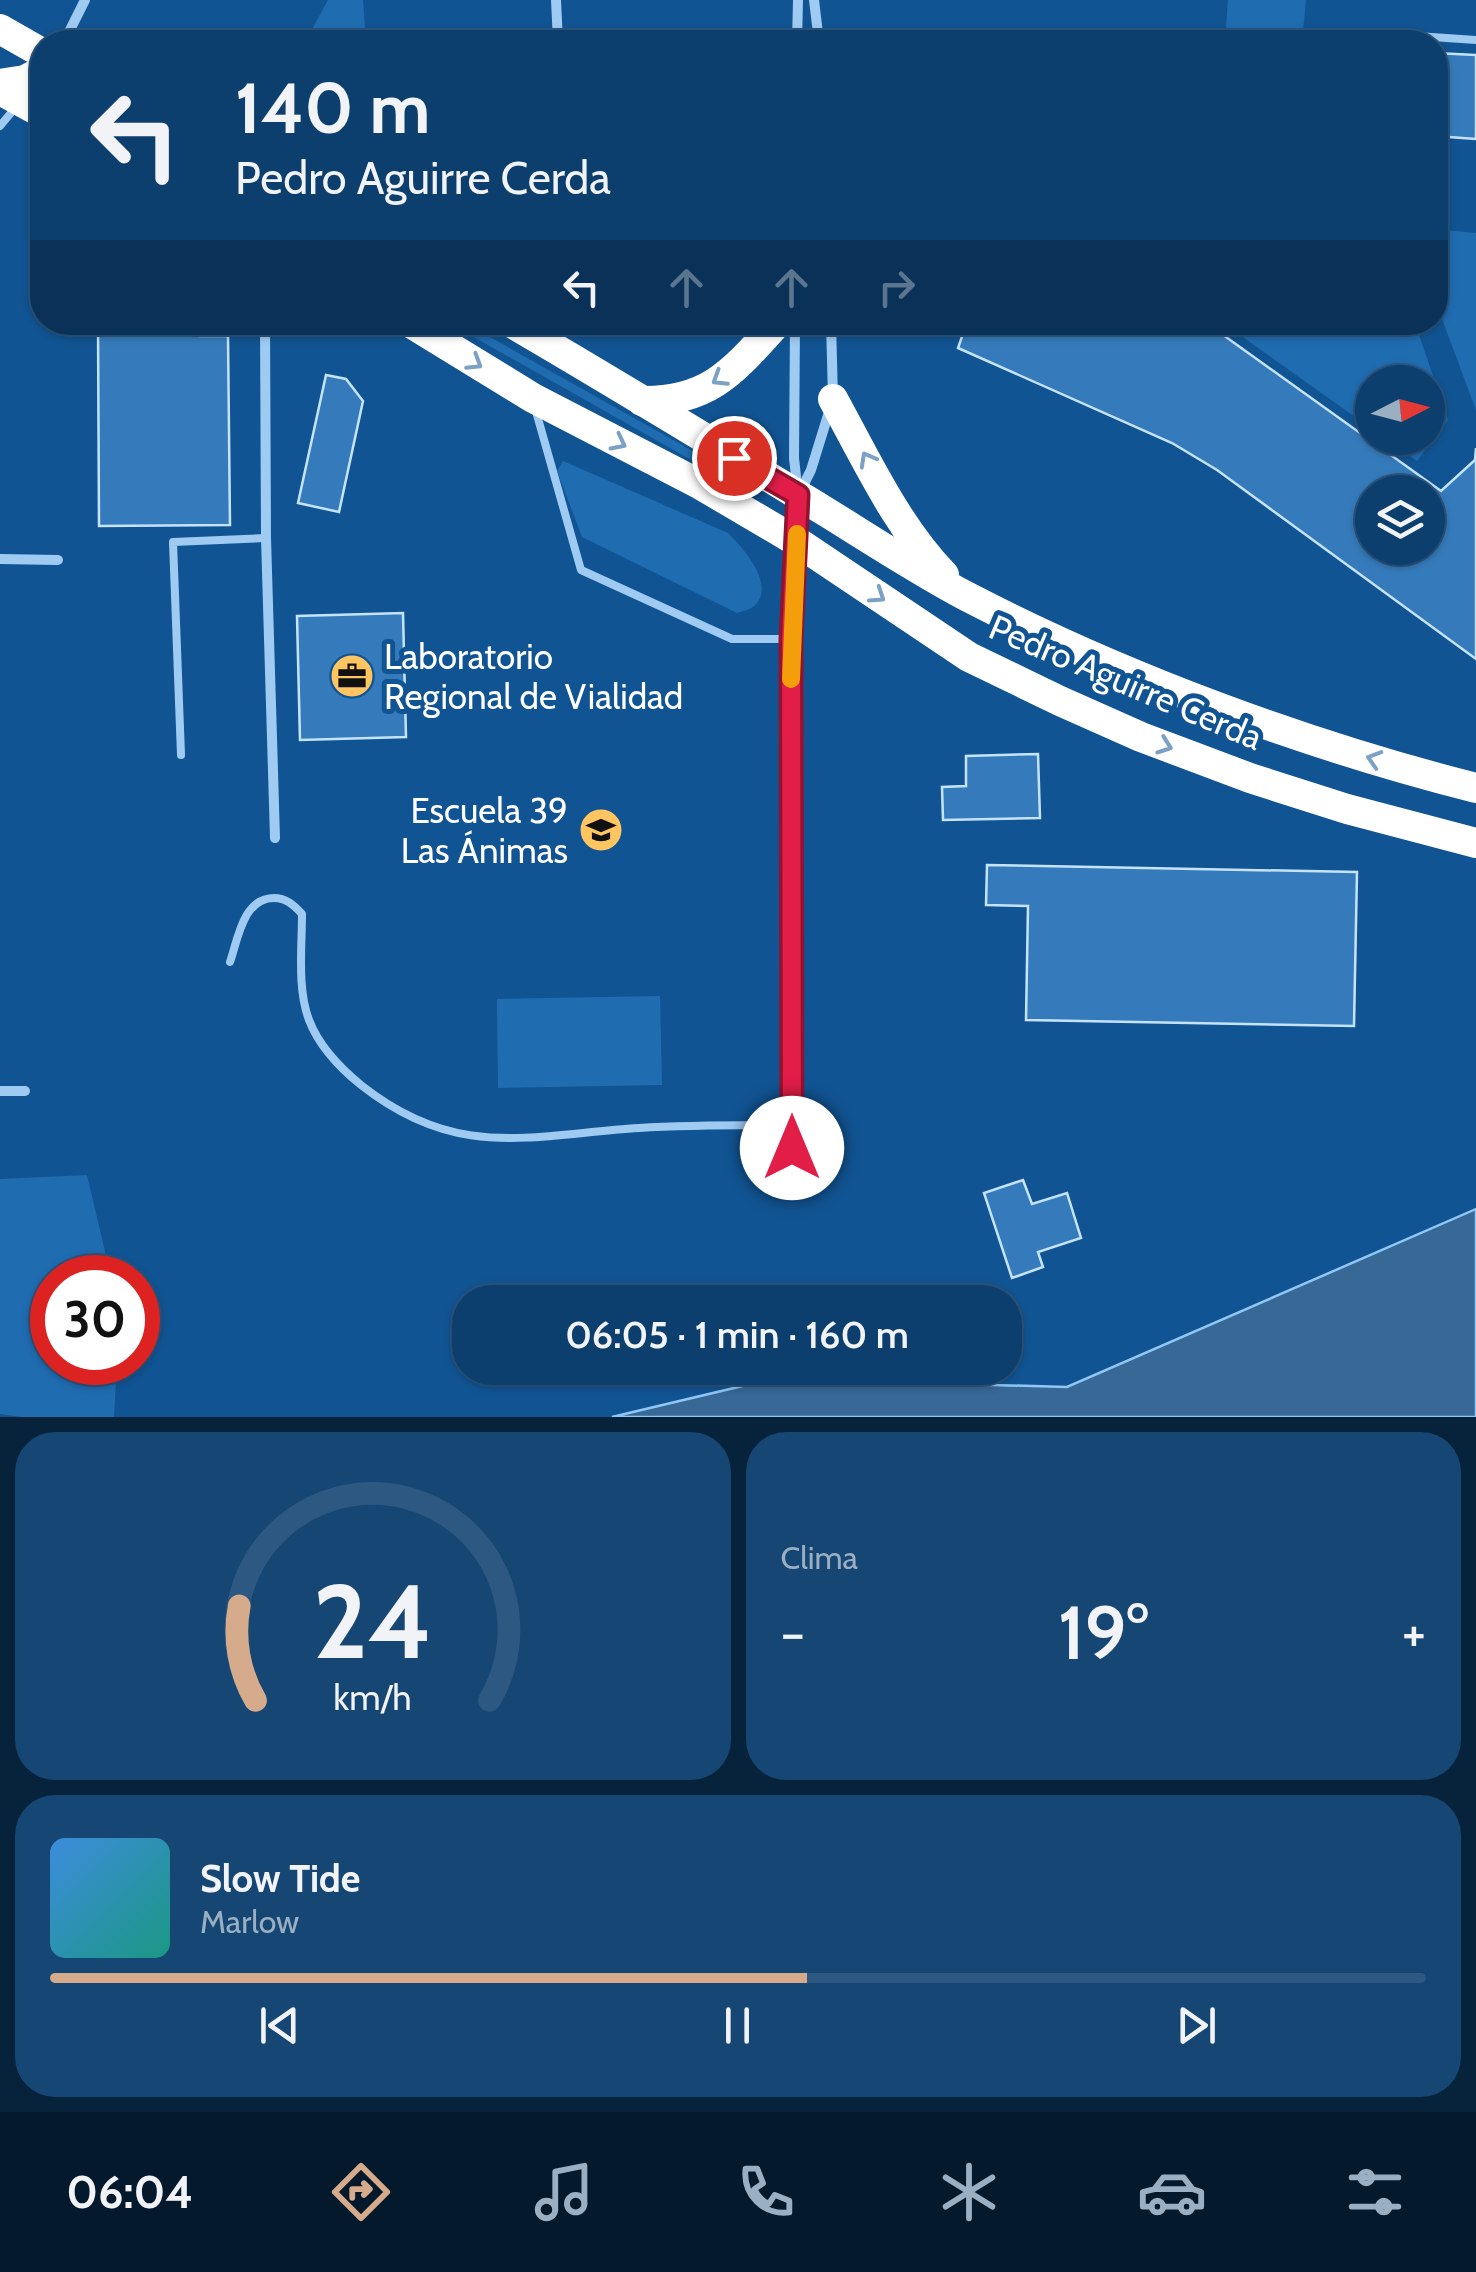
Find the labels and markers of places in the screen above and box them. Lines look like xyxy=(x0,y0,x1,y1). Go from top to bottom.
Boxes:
pin xyxy=(692,416,777,501)
place label: Laboratorio Regional de Vialidad xyxy=(384,635,683,718)
office icon: Laboratorio Regional de Vialidad xyxy=(329,653,375,699)
place label: Escuela 39 Las Ánimas xyxy=(401,789,568,872)
school or university icon: Escuela 39 Las Ánimas xyxy=(578,807,624,853)

